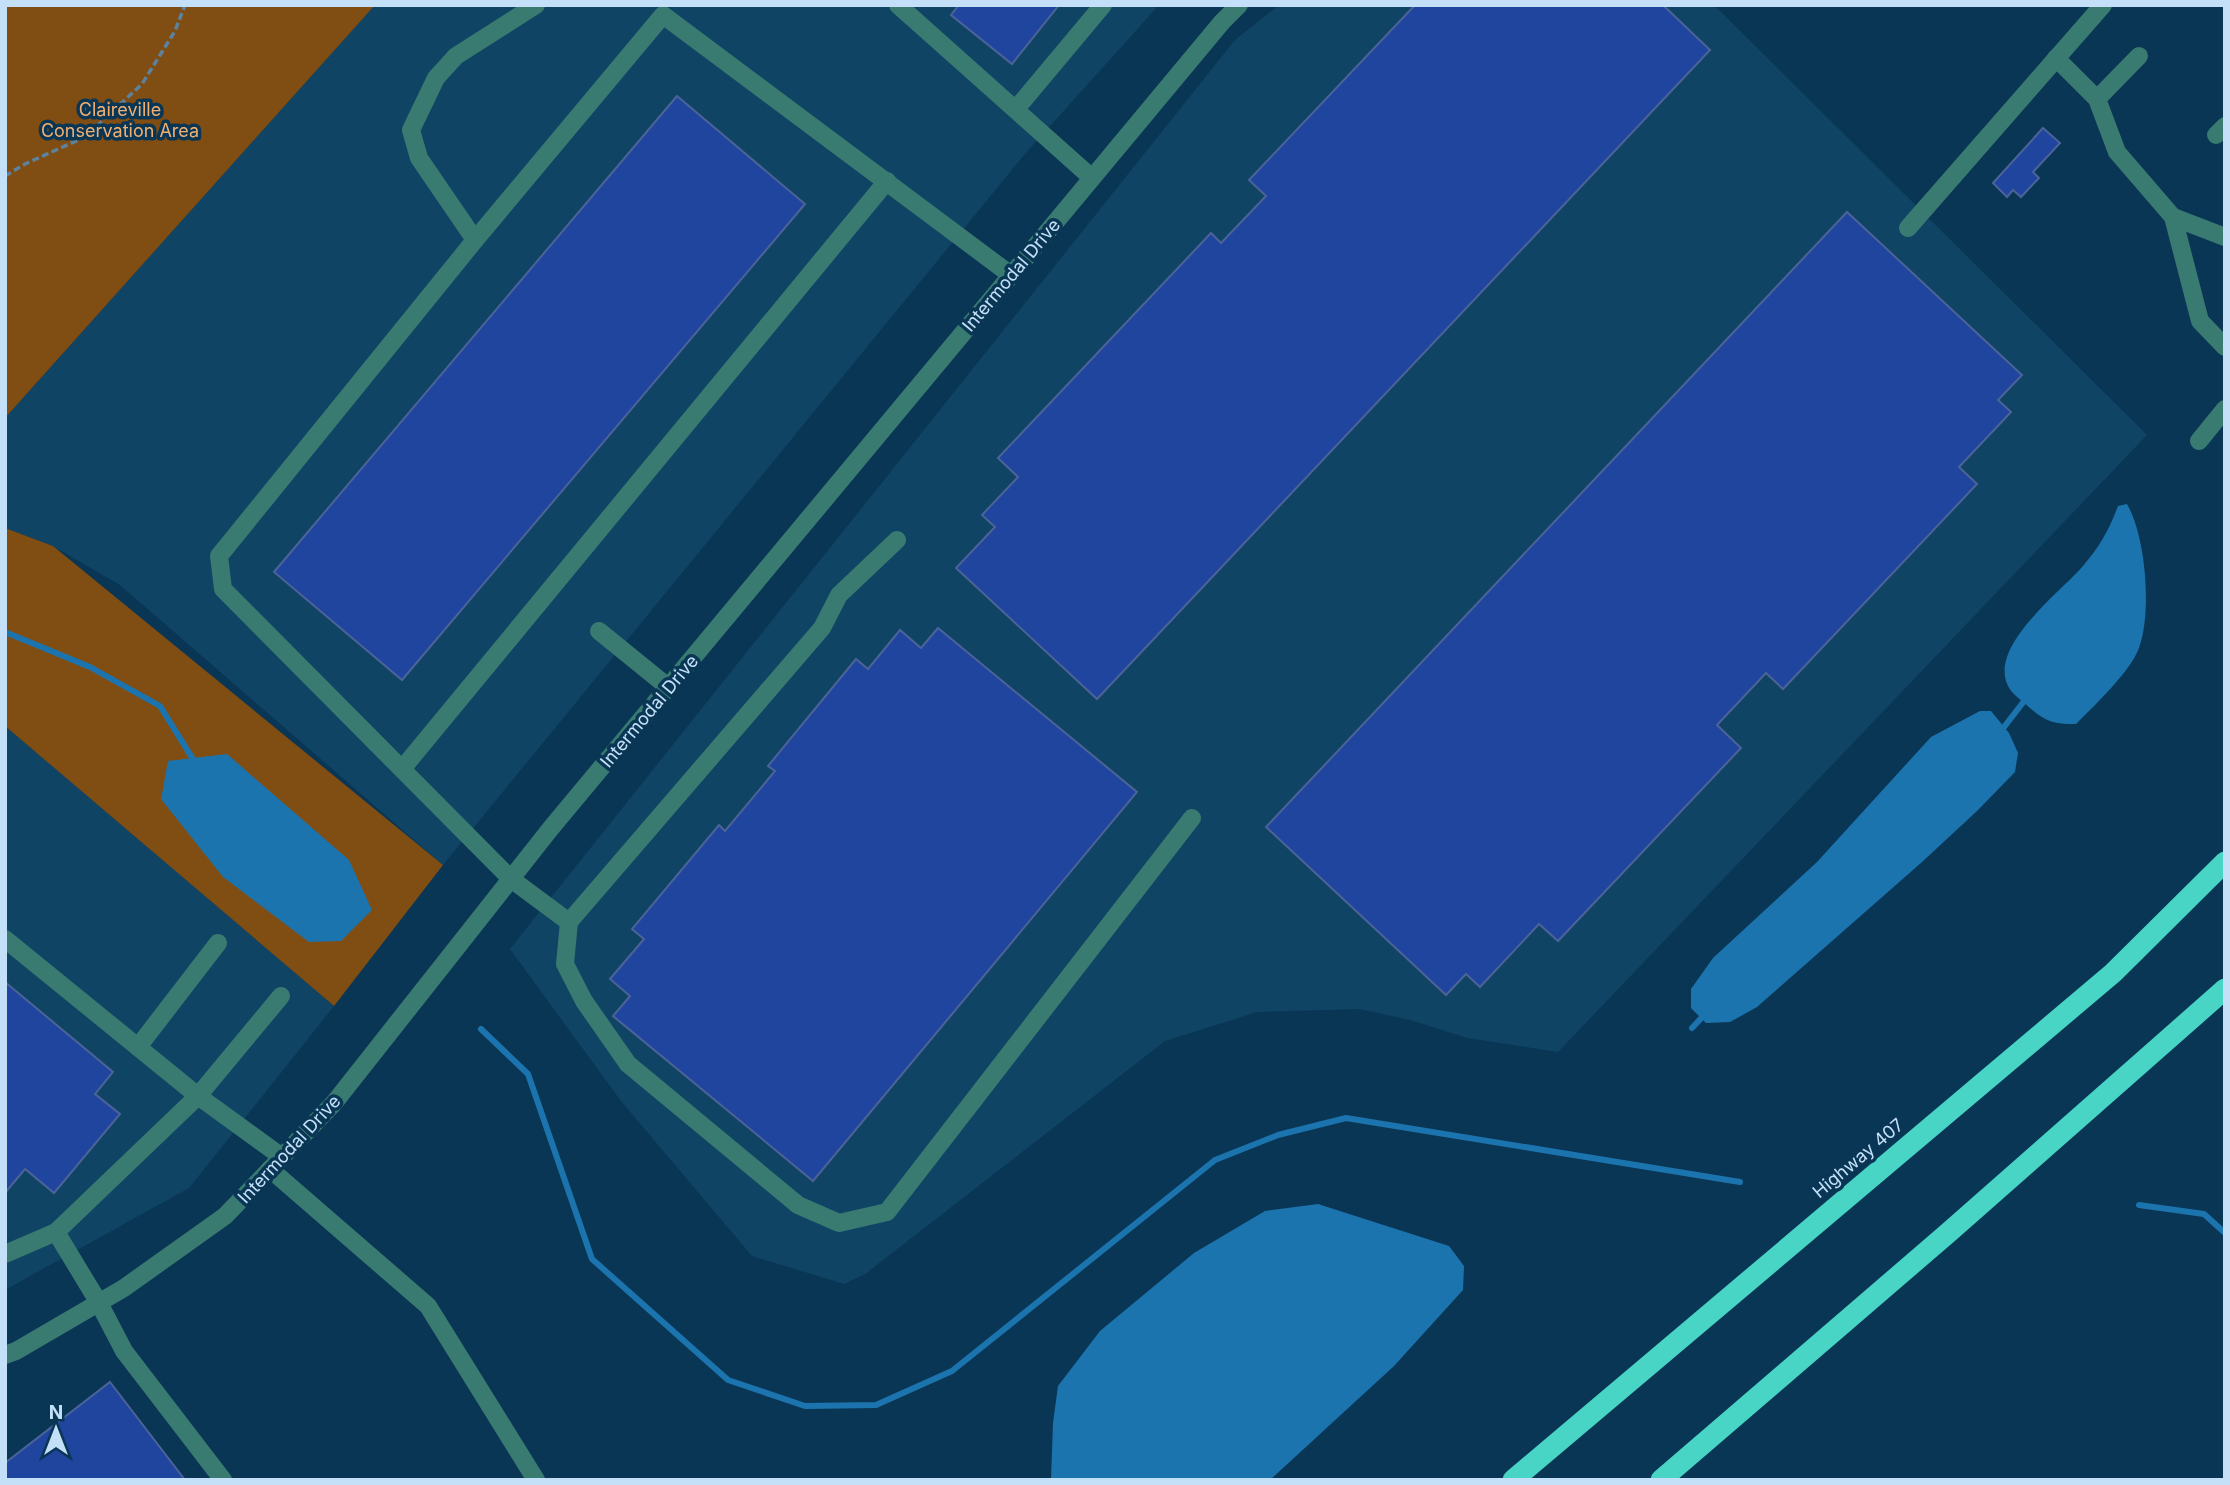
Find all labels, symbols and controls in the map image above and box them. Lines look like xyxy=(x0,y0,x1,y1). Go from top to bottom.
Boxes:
park label: Claireville Conservation Area xyxy=(41,99,199,141)
street label: Intermodal Drive xyxy=(958,214,1064,336)
street label: Intermodal Drive xyxy=(596,650,702,772)
street label: Intermodal Drive xyxy=(233,1090,345,1208)
street label: Highway 407 xyxy=(1808,1114,1908,1202)
north arrow xyxy=(21,1394,91,1464)
text: N xyxy=(49,1401,63,1424)

